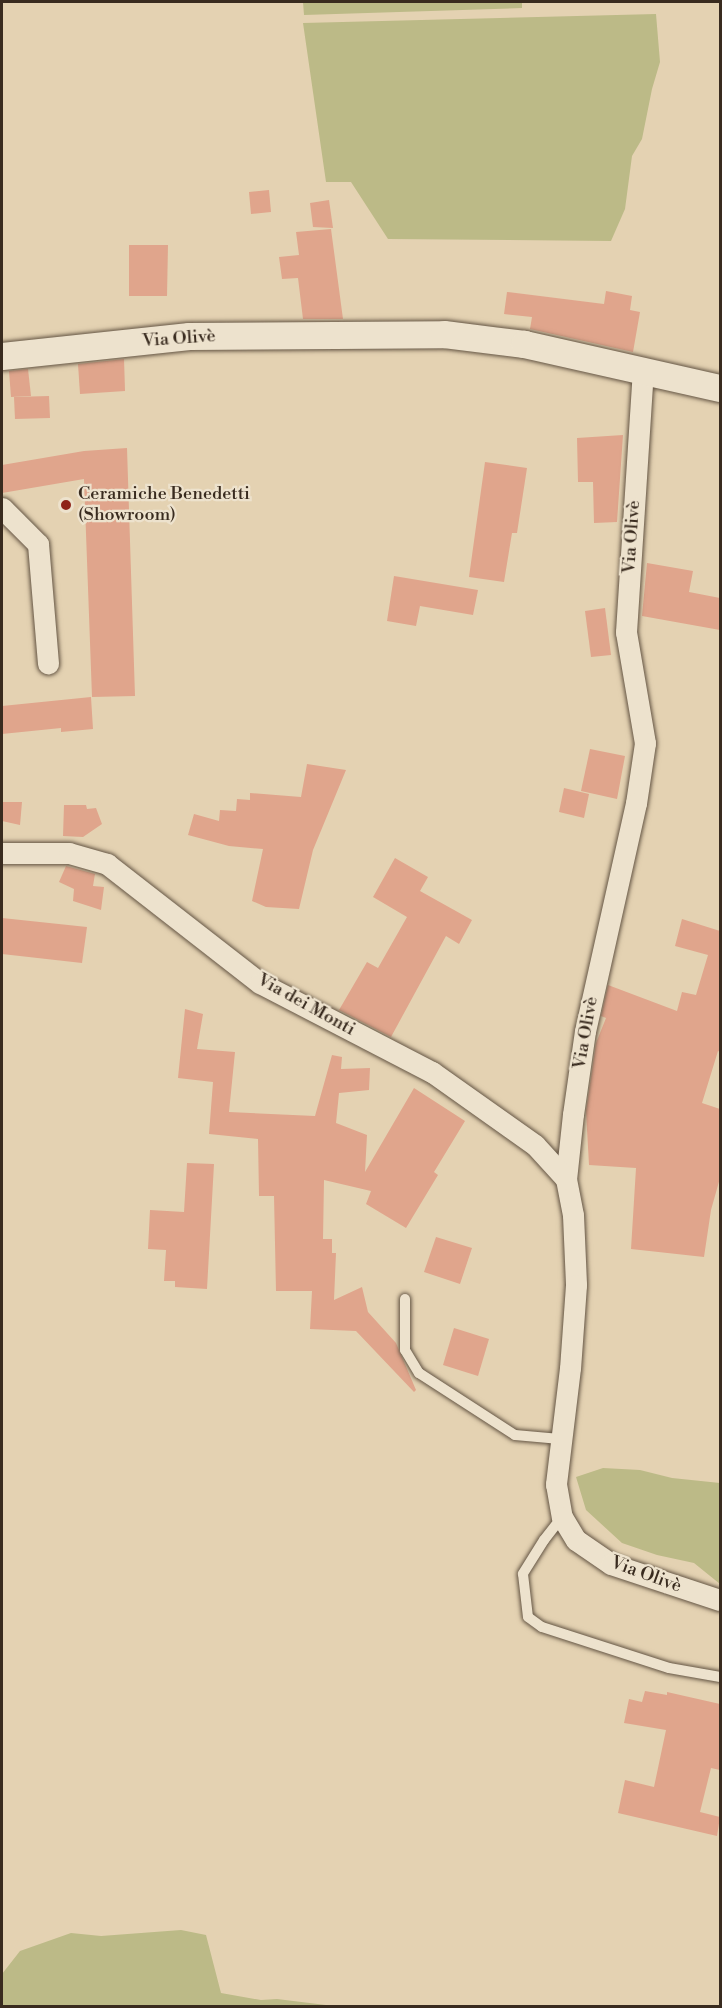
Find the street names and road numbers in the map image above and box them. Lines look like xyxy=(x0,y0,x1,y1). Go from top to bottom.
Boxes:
street label: Via Olivè xyxy=(141,326,217,352)
street label: Via Olivè xyxy=(619,499,645,575)
street label: Via dei Monti xyxy=(253,969,359,1041)
street label: Via Olivè xyxy=(569,995,603,1071)
street label: Via Olivè xyxy=(608,1552,684,1598)

